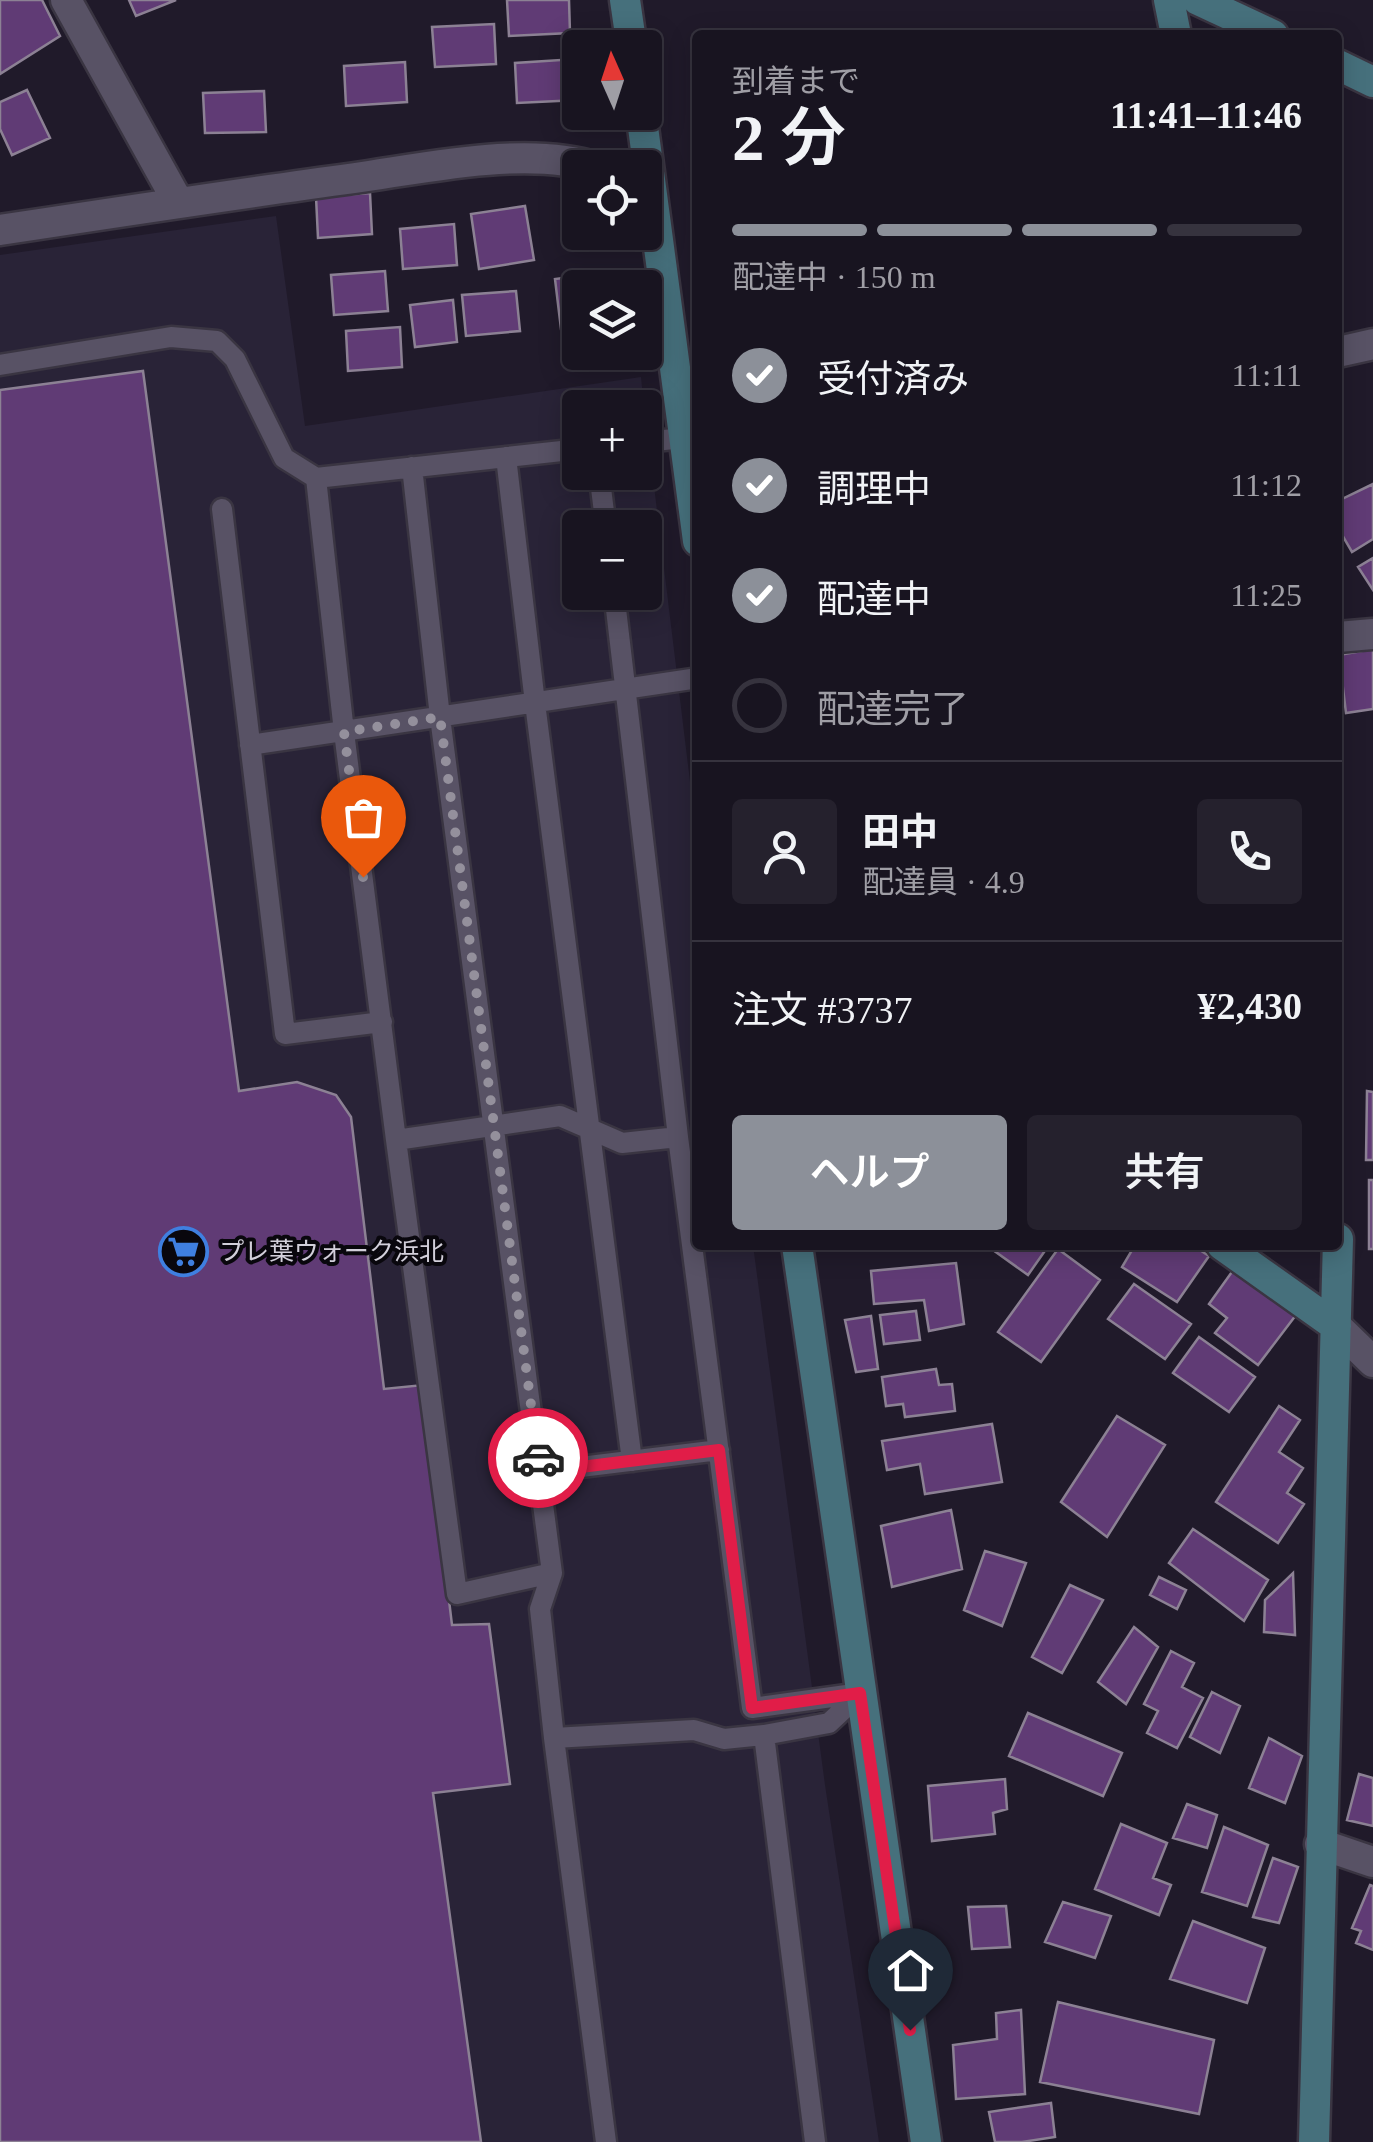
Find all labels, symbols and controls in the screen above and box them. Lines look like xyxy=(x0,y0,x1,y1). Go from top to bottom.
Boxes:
north arrow xyxy=(562,30,662,130)
map controls xyxy=(562,30,662,610)
text: 到着まで xyxy=(732,63,860,99)
text: 11:41–11:46 xyxy=(1110,94,1302,136)
text: 2 分 xyxy=(732,102,846,174)
button: locate xyxy=(562,150,662,250)
text: 配達中 · 150 m xyxy=(732,259,936,295)
button: layers xyxy=(562,270,662,370)
icon: check xyxy=(732,348,787,403)
text: 11:11 xyxy=(1231,357,1302,393)
text: 受付済み xyxy=(817,358,969,400)
button: + xyxy=(562,390,662,490)
icon: check xyxy=(732,458,787,513)
text: 11:12 xyxy=(1230,467,1302,503)
text: 調理中 xyxy=(817,468,931,510)
button: − xyxy=(562,510,662,610)
icon: check xyxy=(732,568,787,623)
text: 11:25 xyxy=(1230,577,1302,613)
text: 配達中 xyxy=(817,578,931,620)
text: 配達完了 xyxy=(817,688,969,730)
pin xyxy=(321,775,406,878)
icon: bag xyxy=(336,790,391,845)
button: person xyxy=(732,799,837,904)
button: phone xyxy=(1197,799,1302,904)
text: 田中 xyxy=(862,811,938,853)
text: 配達員 · 4.9 xyxy=(862,864,1025,900)
text: ¥2,430 xyxy=(1198,985,1302,1027)
text: 注文 #3737 xyxy=(732,989,913,1031)
button: ヘルプ xyxy=(732,1115,1007,1230)
button: 共有 xyxy=(1027,1115,1302,1230)
supermarket icon: プレ葉ウォーク浜北 xyxy=(158,1225,210,1277)
place label: プレ葉ウォーク浜北 xyxy=(219,1238,444,1265)
courier xyxy=(488,1408,588,1508)
icon: car xyxy=(511,1431,566,1486)
pin xyxy=(868,1928,953,2031)
icon: home xyxy=(883,1943,938,1998)

